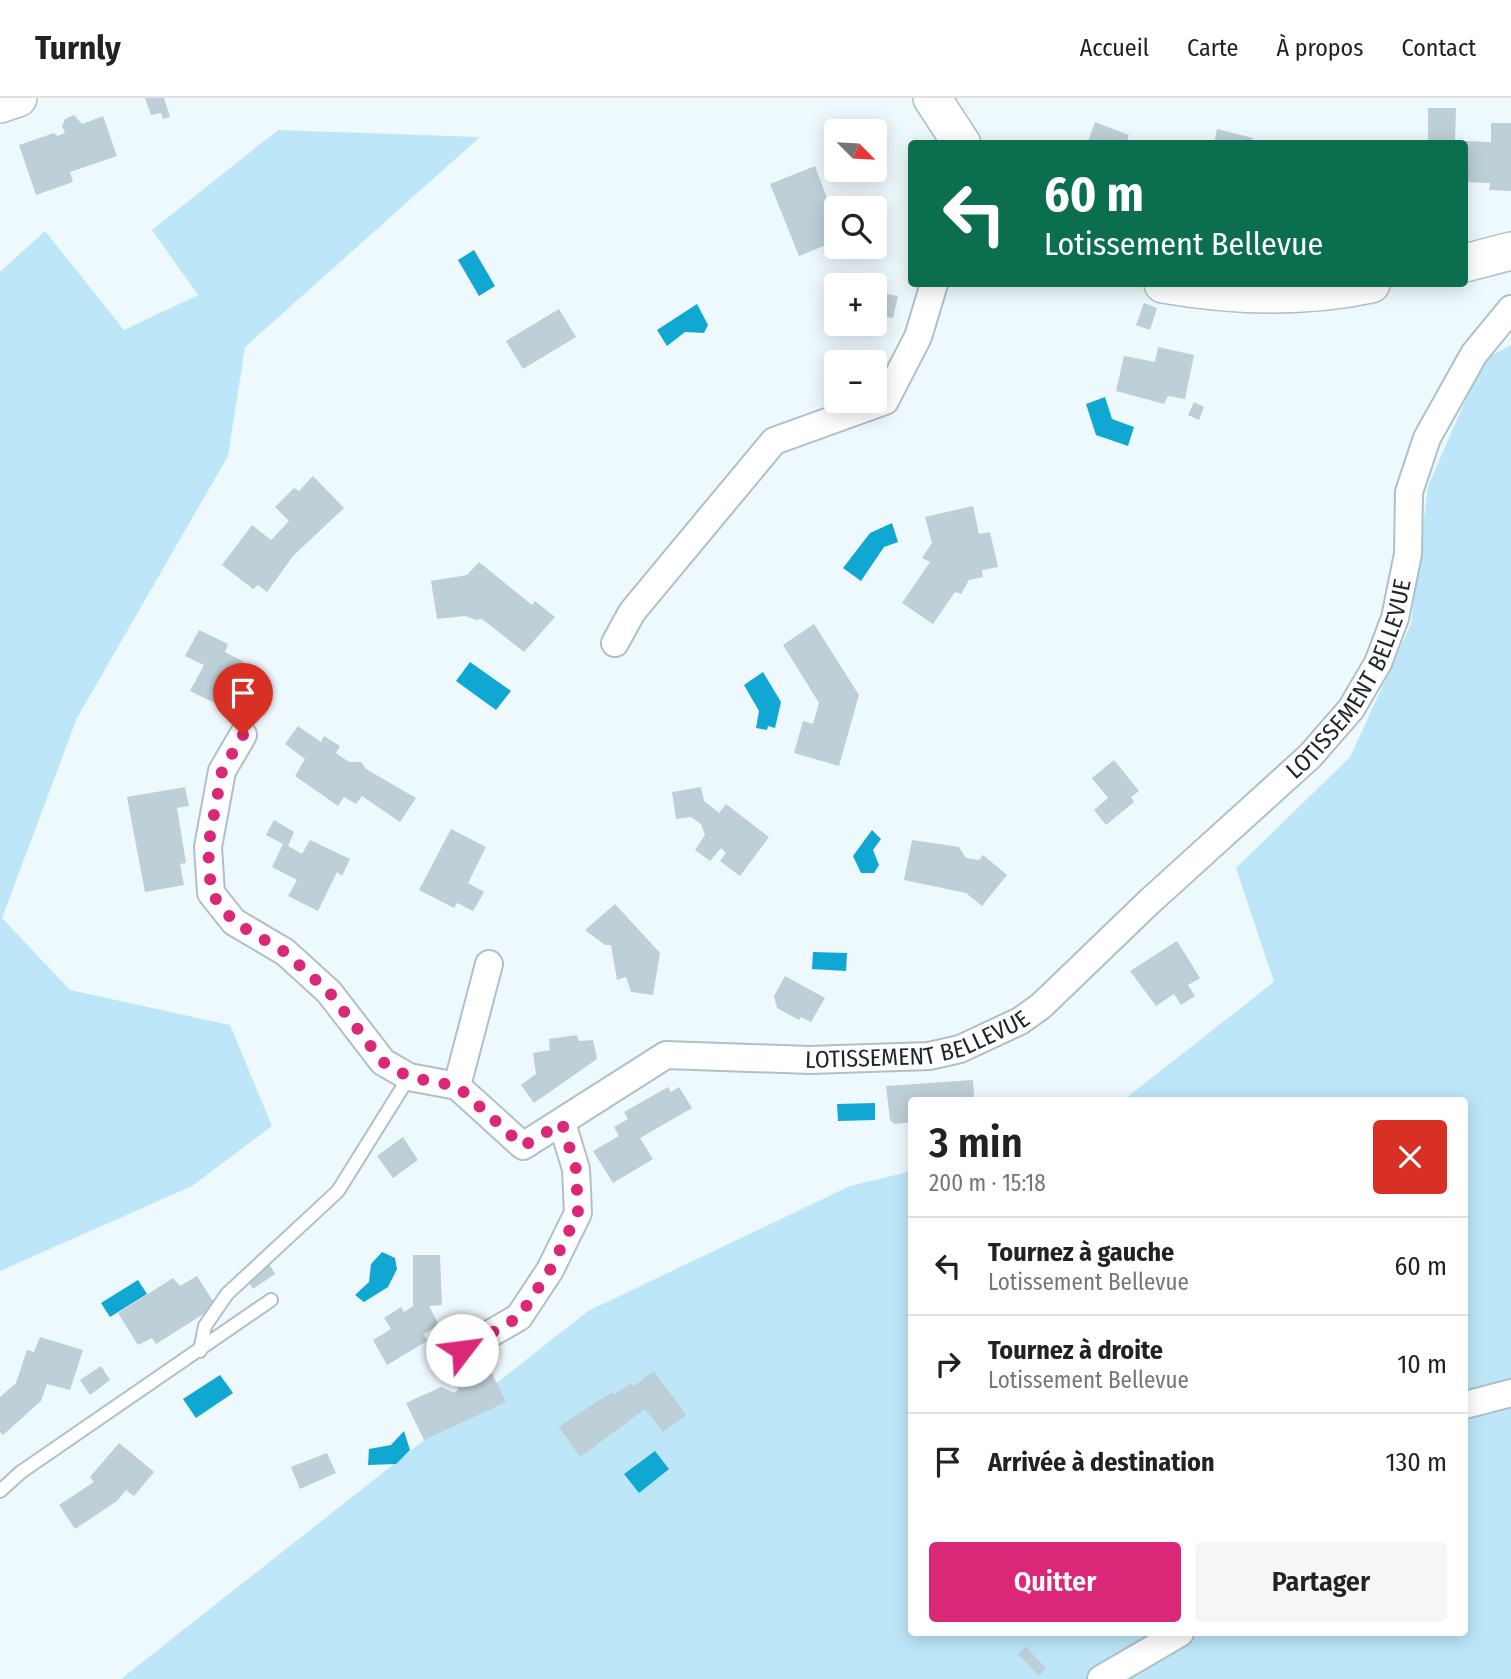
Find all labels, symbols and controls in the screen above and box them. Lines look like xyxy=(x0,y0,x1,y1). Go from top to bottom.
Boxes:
text: Turnly xyxy=(35,28,121,68)
text: Accueil xyxy=(1080,34,1149,62)
text: Carte xyxy=(1187,34,1238,62)
text: À propos xyxy=(1276,34,1363,62)
text: Contact xyxy=(1401,34,1476,62)
north arrow xyxy=(824,119,887,182)
map controls xyxy=(824,119,887,413)
text: 60 m xyxy=(1044,165,1144,224)
icon: left xyxy=(929,168,1020,259)
button: search xyxy=(824,196,887,259)
text: Lotissement Bellevue xyxy=(1044,225,1323,263)
button: + xyxy=(824,273,887,336)
button: − xyxy=(824,350,887,413)
street label: LOTISSEMENT BELLEVUE xyxy=(1281,577,1417,785)
pin xyxy=(213,663,273,735)
icon: arrive xyxy=(224,674,262,712)
street label: LOTISSEMENT BELLEVUE xyxy=(805,1005,1035,1074)
text: 3 min xyxy=(929,1118,1023,1168)
button: close xyxy=(1373,1120,1447,1194)
text: 200 m · 15:18 xyxy=(929,1169,1046,1197)
text: Tournez à gauche xyxy=(988,1237,1174,1268)
icon: left xyxy=(929,1247,967,1285)
text: 60 m xyxy=(1394,1251,1447,1282)
text: Lotissement Bellevue xyxy=(988,1268,1189,1296)
position arrow xyxy=(425,1313,499,1387)
text: Tournez à droite xyxy=(988,1335,1163,1366)
icon: right xyxy=(929,1345,967,1383)
text: 10 m xyxy=(1397,1349,1447,1380)
text: Lotissement Bellevue xyxy=(988,1366,1189,1394)
icon: arrive xyxy=(929,1443,967,1481)
text: Arrivée à destination xyxy=(988,1447,1215,1478)
text: 130 m xyxy=(1385,1447,1447,1478)
button: Quitter xyxy=(929,1542,1181,1622)
button: Partager xyxy=(1195,1542,1447,1622)

